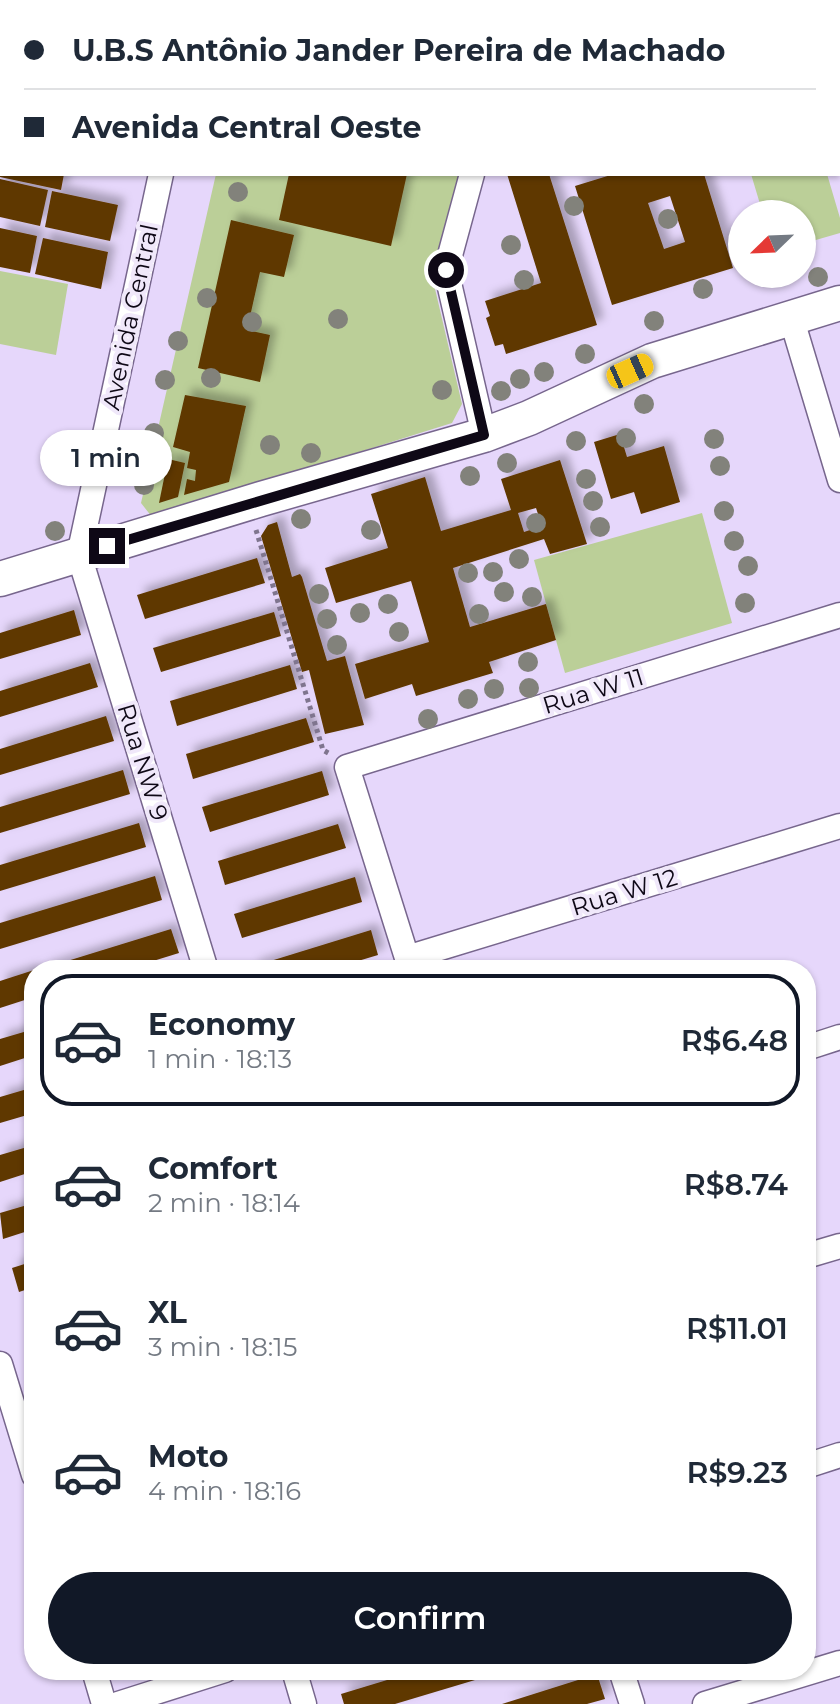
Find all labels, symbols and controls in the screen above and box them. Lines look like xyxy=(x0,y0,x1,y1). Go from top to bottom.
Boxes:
text: U.B.S Antônio Jander Pereira de Machado xyxy=(72,32,725,69)
text: Avenida Central Oeste xyxy=(72,109,421,146)
north arrow xyxy=(728,200,816,288)
map controls xyxy=(728,200,816,288)
street label: Avenida Central xyxy=(96,221,164,413)
route start xyxy=(428,252,464,288)
car xyxy=(603,350,657,392)
callout: 1 min xyxy=(41,430,173,486)
text: 1 min xyxy=(71,442,141,474)
route end xyxy=(89,528,125,564)
street label: Rua W 11 xyxy=(539,662,647,720)
street label: Rua NW 9 xyxy=(111,700,175,824)
street label: Rua W 12 xyxy=(568,862,680,922)
icon: car xyxy=(52,1004,124,1076)
text: Economy xyxy=(148,1006,295,1043)
text: R$6.48 xyxy=(681,1022,788,1059)
text: 1 min · 18:13 xyxy=(148,1043,292,1075)
icon: car xyxy=(52,1148,124,1220)
text: Comfort xyxy=(148,1150,278,1187)
text: R$8.74 xyxy=(684,1166,788,1203)
text: 2 min · 18:14 xyxy=(148,1187,300,1219)
icon: car xyxy=(52,1292,124,1364)
text: XL xyxy=(148,1294,187,1331)
text: R$11.01 xyxy=(686,1310,788,1347)
text: 3 min · 18:15 xyxy=(148,1331,297,1363)
icon: car xyxy=(52,1436,124,1508)
text: Moto xyxy=(148,1438,229,1475)
text: R$9.23 xyxy=(687,1454,788,1491)
text: 4 min · 18:16 xyxy=(148,1475,301,1507)
button: Confirm xyxy=(48,1572,792,1664)

